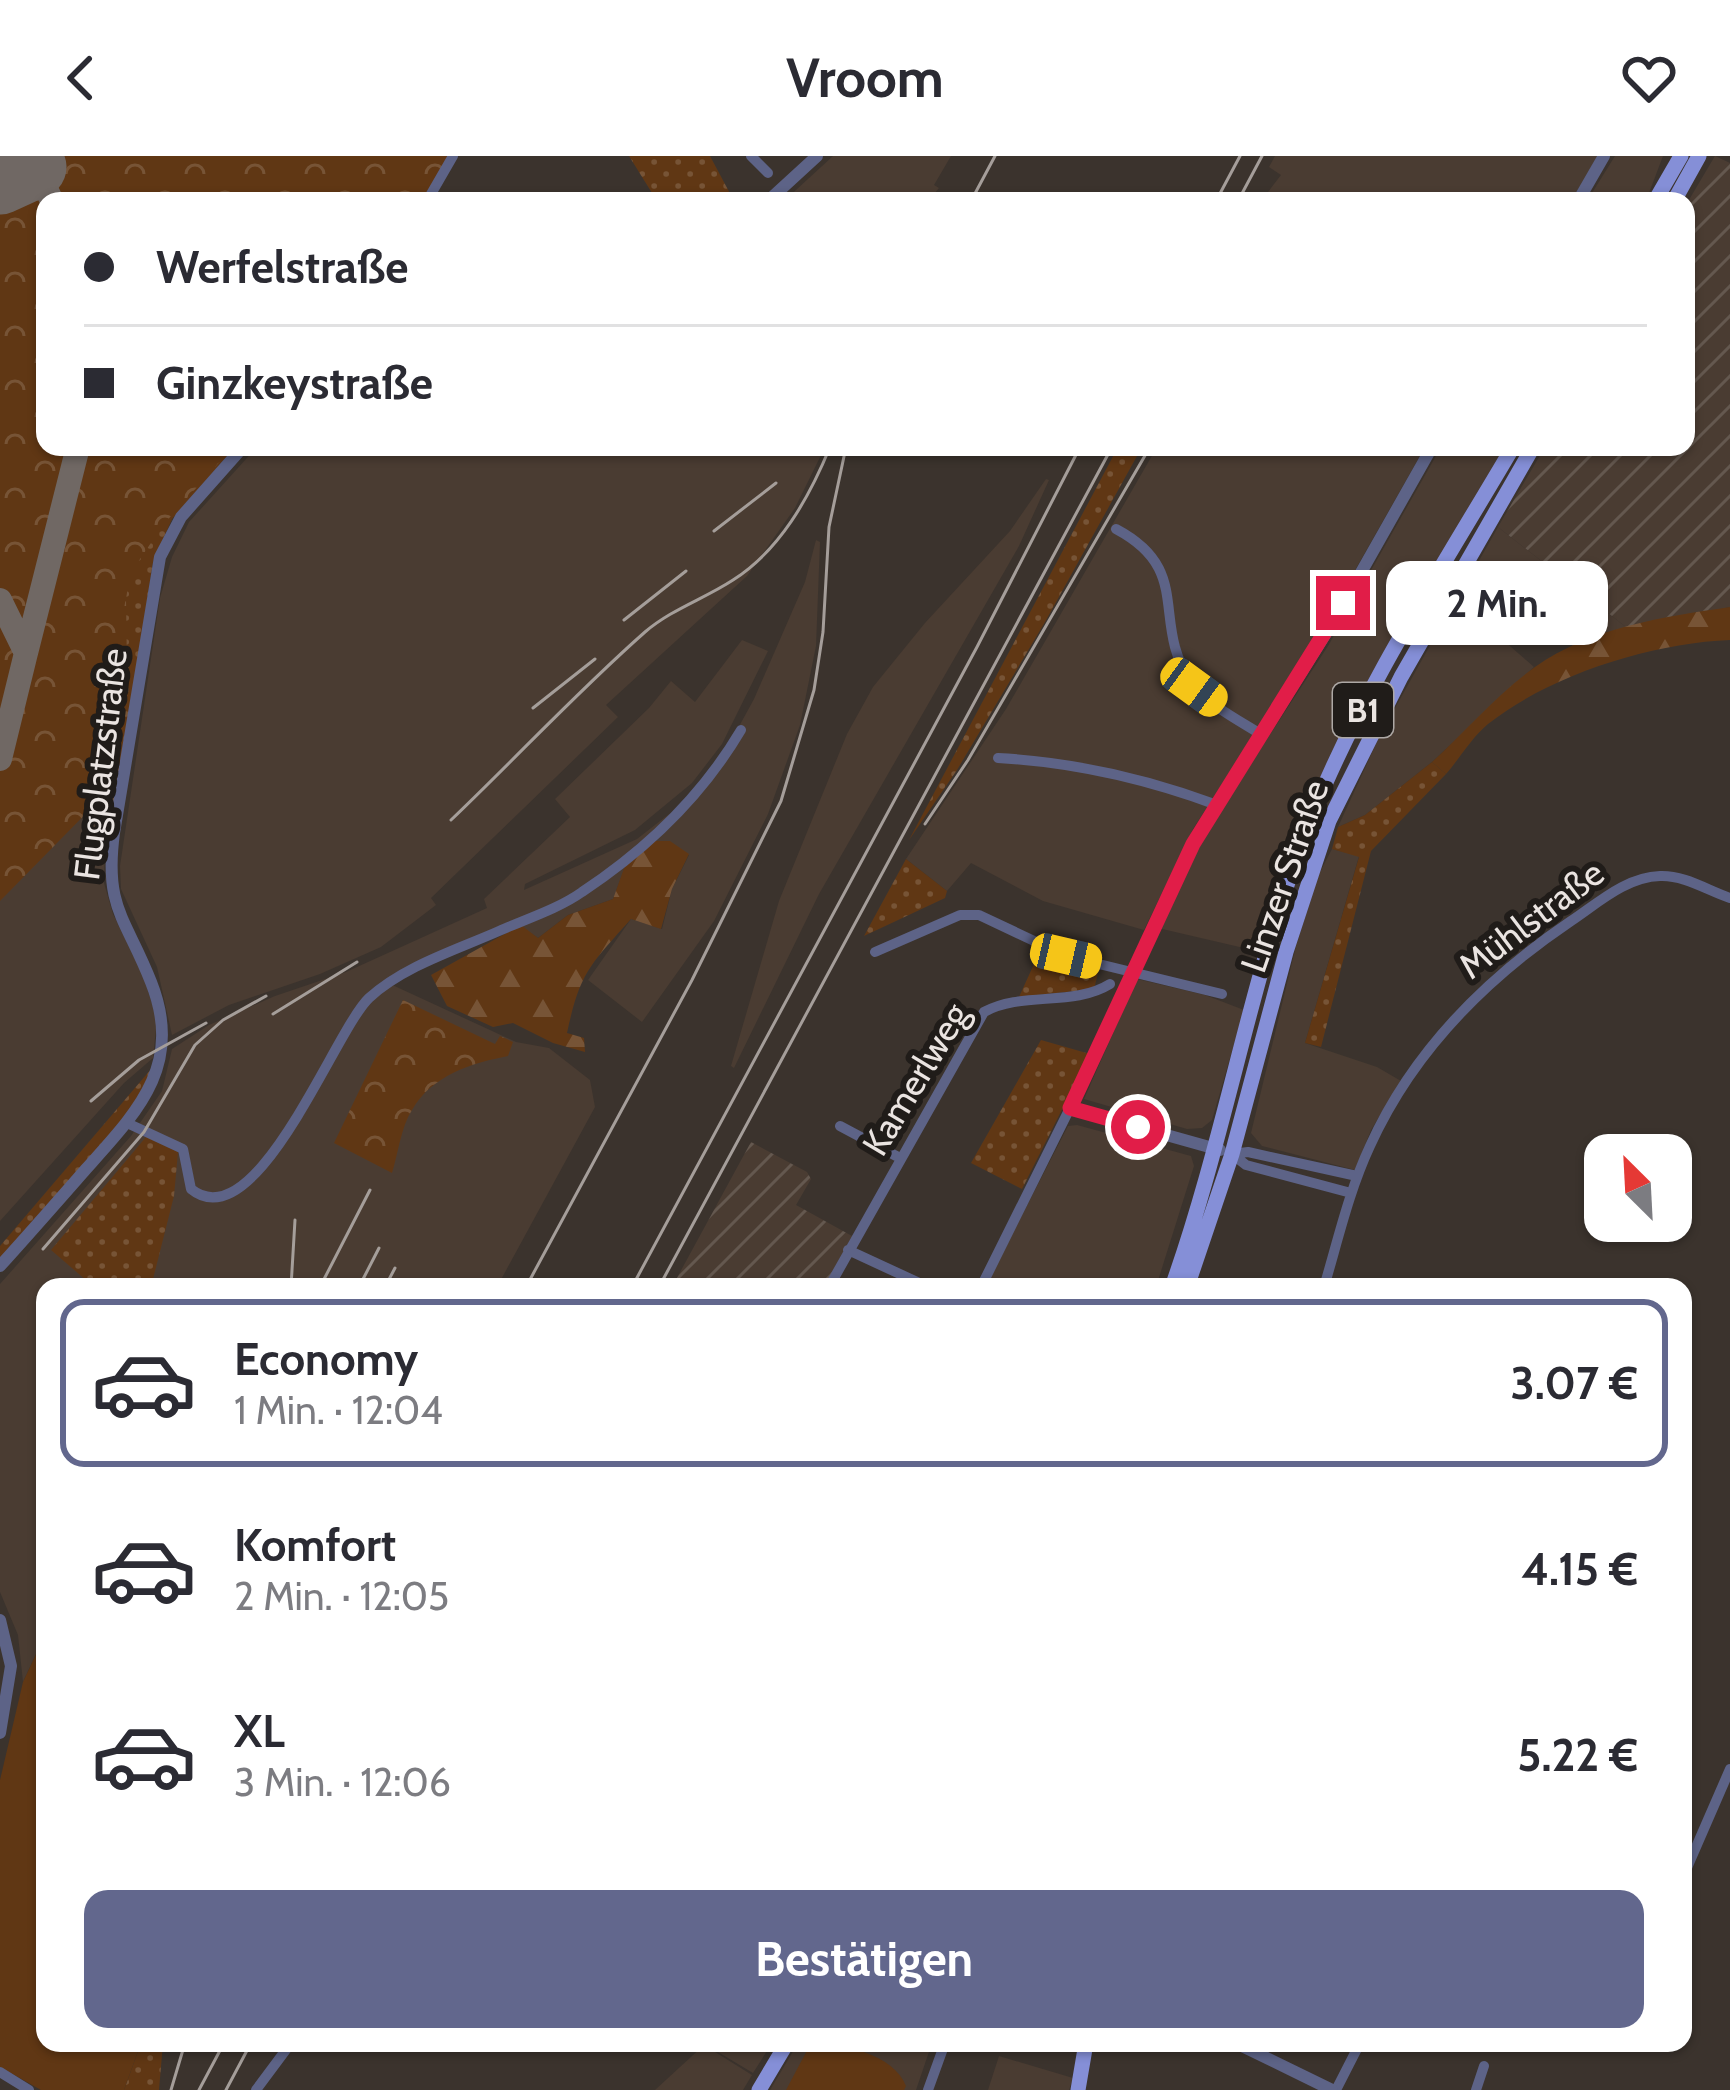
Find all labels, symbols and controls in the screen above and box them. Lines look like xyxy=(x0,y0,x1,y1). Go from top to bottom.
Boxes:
icon: back xyxy=(48,45,114,111)
text: Vroom xyxy=(786,45,944,111)
icon: heart xyxy=(1616,45,1682,111)
text: Werfelstraße xyxy=(156,240,408,294)
text: Ginzkeystraße xyxy=(156,356,433,410)
callout: 2 Min. xyxy=(1385,561,1607,645)
route end xyxy=(1316,576,1370,630)
text: 2 Min. xyxy=(1446,579,1548,627)
street label: Flugplatzstraße xyxy=(64,646,136,882)
car xyxy=(1154,651,1234,723)
road number: B1 xyxy=(1333,683,1393,737)
street label: Linzer Straße xyxy=(1231,774,1337,978)
street label: Mühlstraße xyxy=(1450,850,1612,988)
car xyxy=(1027,930,1105,982)
street label: Kamerlweg xyxy=(852,994,978,1163)
route start xyxy=(1111,1100,1165,1154)
north arrow xyxy=(1584,1134,1692,1242)
map controls xyxy=(1584,1134,1692,1242)
icon: car xyxy=(90,1329,198,1437)
text: Economy xyxy=(234,1332,418,1386)
text: 3.07 € xyxy=(1510,1356,1638,1410)
text: 1 Min. · 12:04 xyxy=(234,1386,443,1434)
icon: car xyxy=(90,1515,198,1623)
text: Komfort xyxy=(234,1518,396,1572)
text: 4.15 € xyxy=(1521,1542,1638,1596)
text: 2 Min. · 12:05 xyxy=(234,1572,449,1620)
icon: car xyxy=(90,1701,198,1809)
text: XL xyxy=(234,1704,285,1758)
text: 5.22 € xyxy=(1517,1728,1638,1782)
text: 3 Min. · 12:06 xyxy=(234,1758,451,1806)
button: Bestätigen xyxy=(84,1890,1644,2028)

